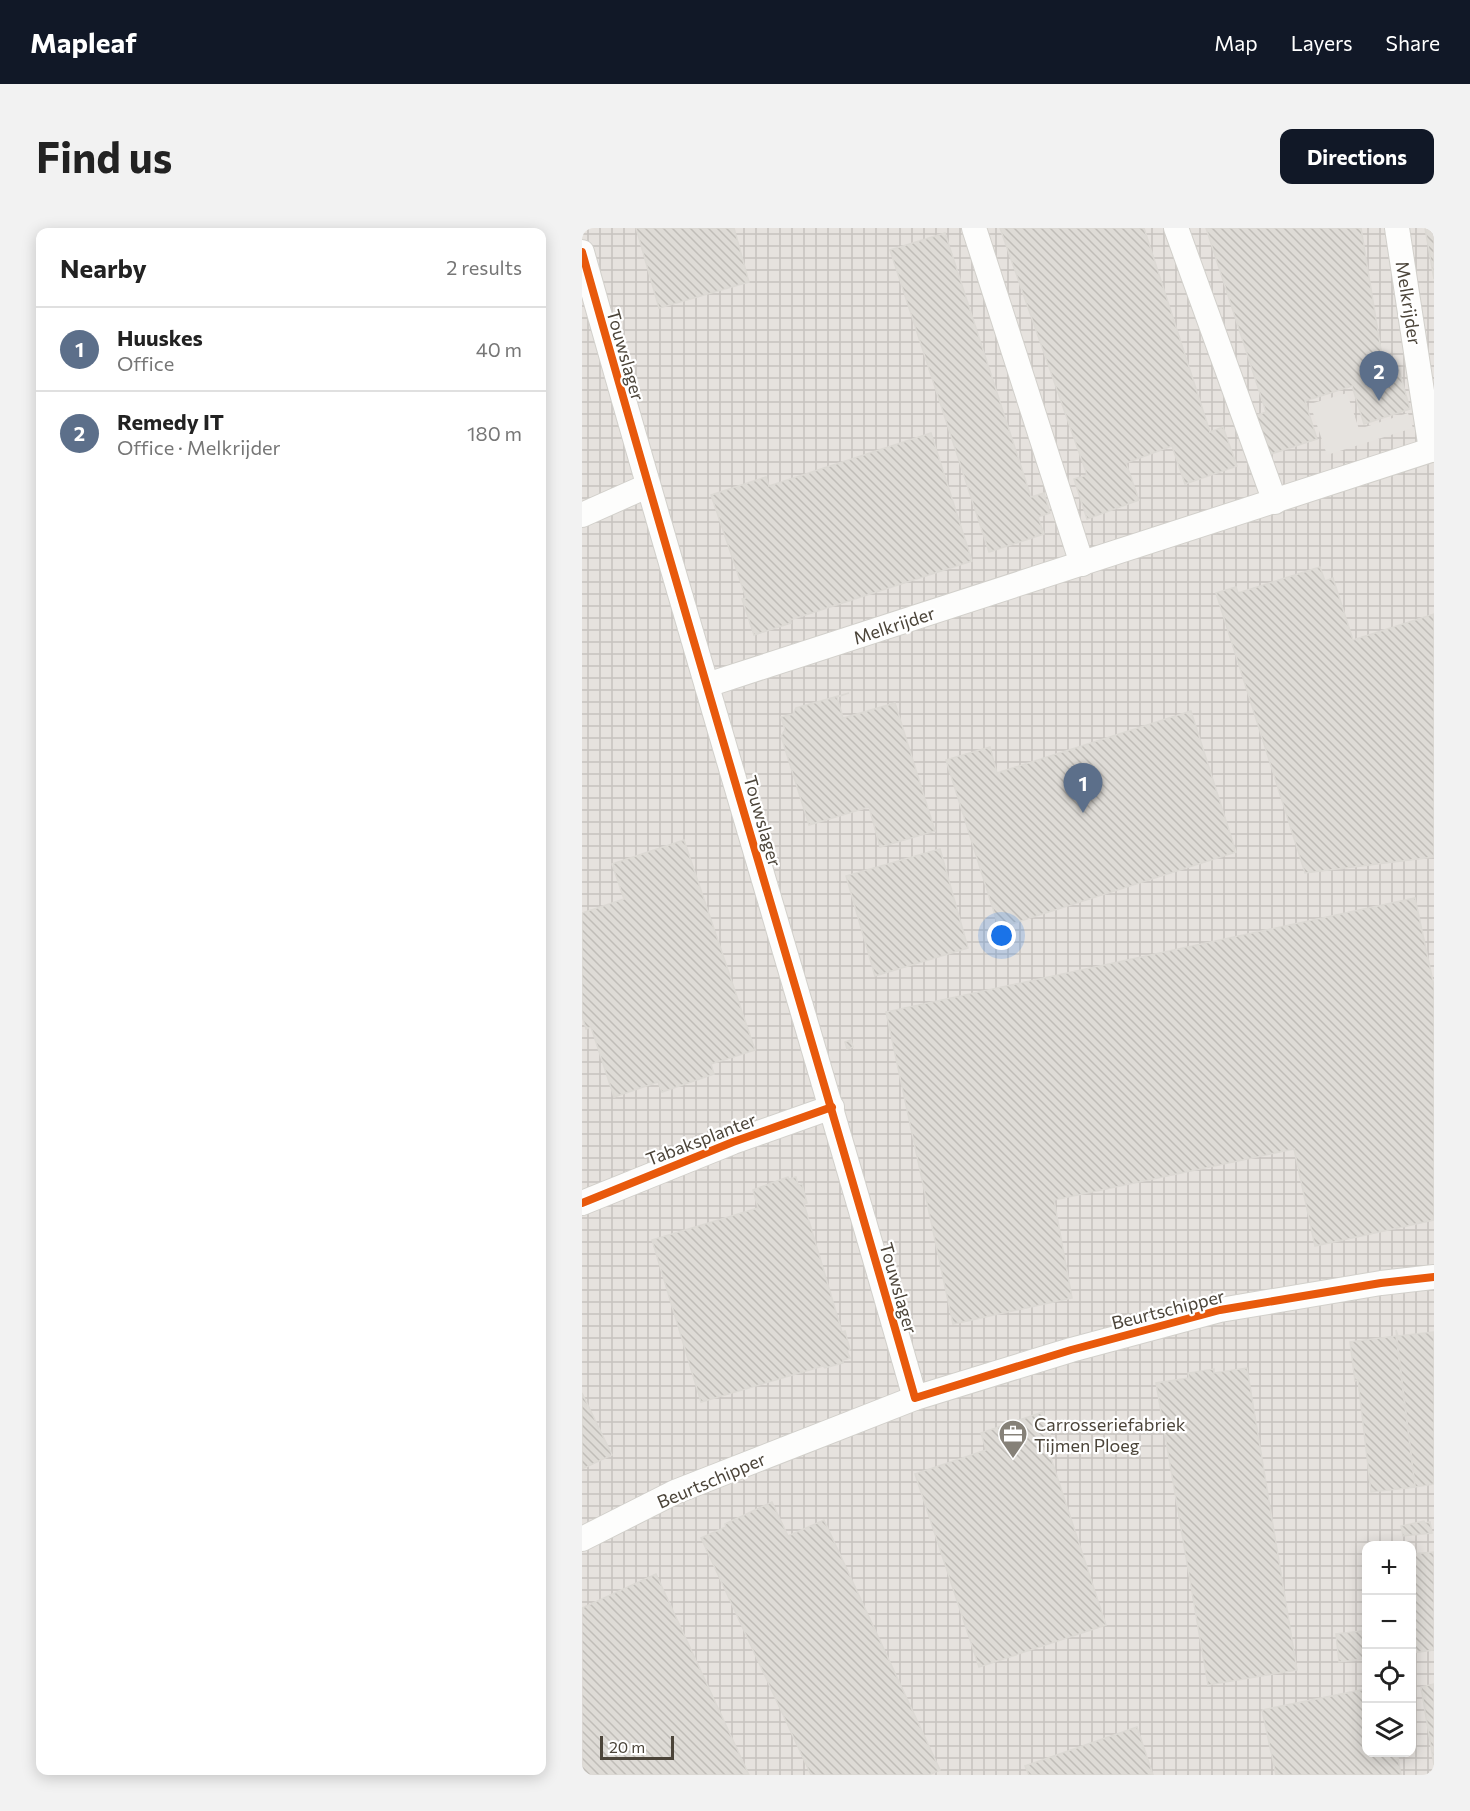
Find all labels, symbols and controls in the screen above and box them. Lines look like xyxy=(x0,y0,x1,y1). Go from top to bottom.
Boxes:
text: Mapleaf xyxy=(30,25,137,59)
text: Map xyxy=(1214,30,1258,55)
text: Layers xyxy=(1291,30,1353,55)
text: Share xyxy=(1386,30,1440,55)
button: Directions xyxy=(1280,129,1434,184)
text: Find us xyxy=(36,130,172,182)
text: Nearby xyxy=(60,252,147,283)
text: 2 results xyxy=(446,255,522,279)
street label: Melkrijder xyxy=(1392,260,1426,346)
street label: Touwslager xyxy=(603,307,649,403)
text: Huuskes xyxy=(117,324,203,351)
text: 1 xyxy=(75,337,84,361)
text: 40 m xyxy=(476,337,522,361)
text: Office xyxy=(117,351,174,375)
pin: 2 xyxy=(1360,352,1398,401)
text: Remedy IT xyxy=(117,408,224,435)
text: 2 xyxy=(74,421,85,445)
text: 180 m xyxy=(467,421,522,445)
text: Office · Melkrijder xyxy=(117,435,281,459)
street label: Melkrijder xyxy=(850,601,938,649)
pin: 1 xyxy=(1064,764,1102,813)
street label: Touwslager xyxy=(740,773,786,869)
your location xyxy=(987,921,1016,950)
street label: Tabaksplanter xyxy=(643,1108,759,1170)
street label: Touwslager xyxy=(876,1240,922,1336)
street label: Beurtschipper xyxy=(1109,1284,1227,1334)
place label: Carrosseriefabriek Tijmen Ploeg xyxy=(1034,1413,1186,1456)
office icon: Carrosseriefabriek Tijmen Ploeg xyxy=(997,1418,1029,1460)
street label: Beurtschipper xyxy=(653,1447,769,1513)
map controls xyxy=(1362,1541,1416,1757)
button: + xyxy=(1362,1541,1416,1595)
button: − xyxy=(1362,1595,1416,1649)
button: locate xyxy=(1362,1649,1416,1703)
button: layers xyxy=(1362,1703,1416,1757)
scale bar xyxy=(600,1733,674,1760)
text: 20 m xyxy=(609,1737,645,1756)

